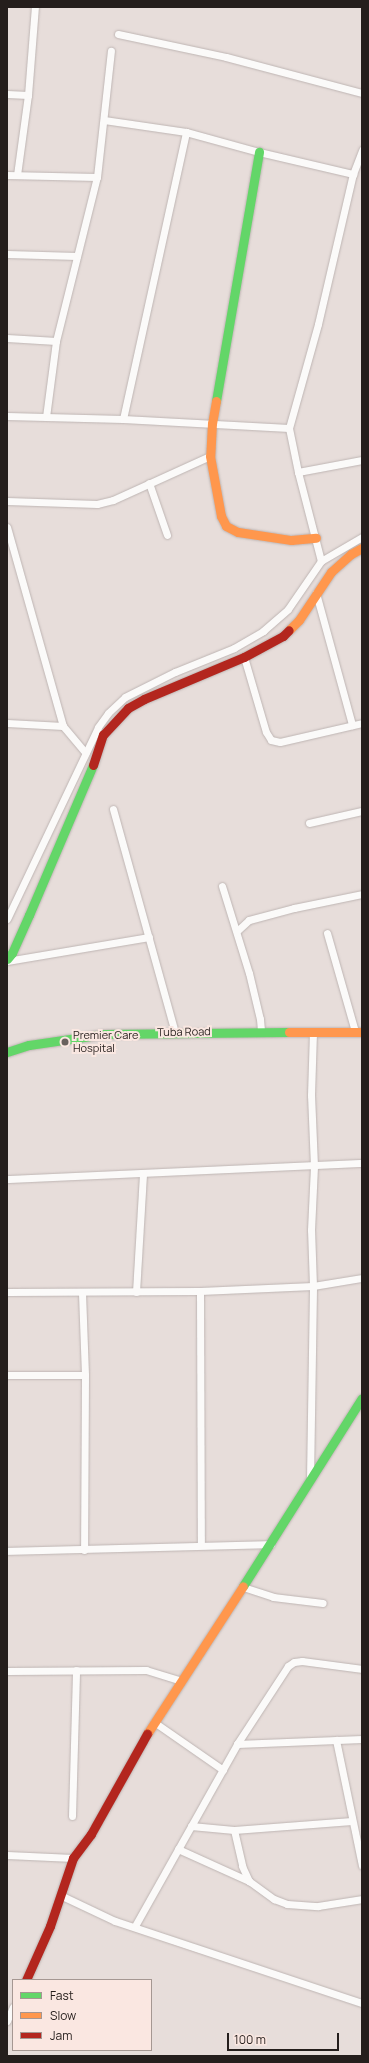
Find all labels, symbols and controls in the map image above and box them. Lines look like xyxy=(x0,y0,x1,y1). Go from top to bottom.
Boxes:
street label: Tuba Road xyxy=(157,1025,211,1039)
place label: Premier Care Hospital xyxy=(73,1029,139,1055)
marker: Premier Care Hospital xyxy=(60,1037,70,1047)
legend xyxy=(12,1979,152,2051)
text: Fast xyxy=(50,1987,74,2004)
text: Slow xyxy=(50,2007,76,2024)
scale bar xyxy=(229,2025,341,2051)
text: Jam xyxy=(50,2027,72,2044)
text: 100 m xyxy=(234,2031,266,2048)

